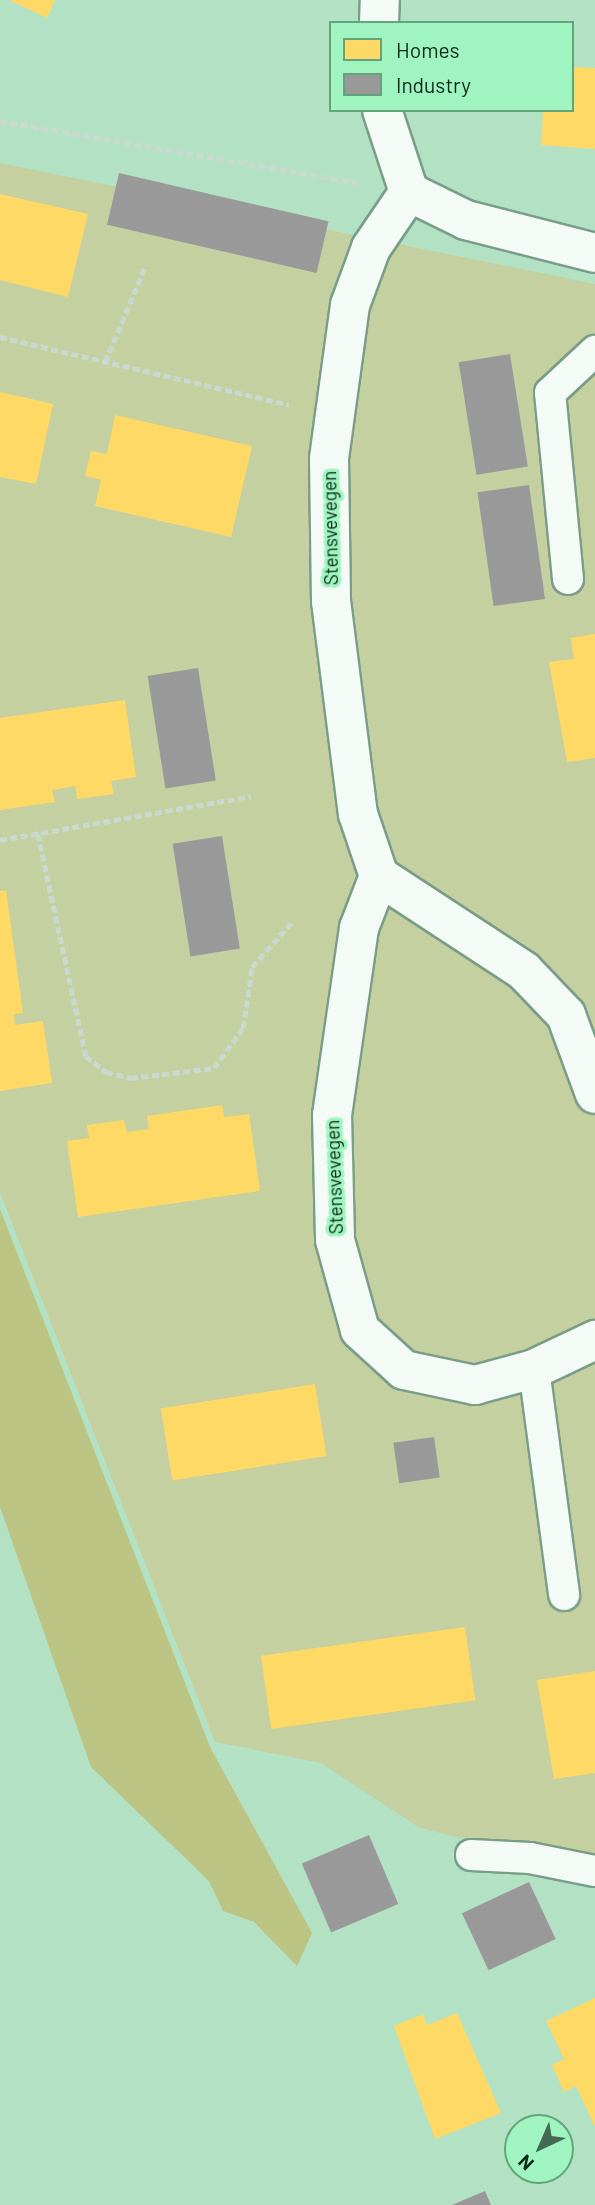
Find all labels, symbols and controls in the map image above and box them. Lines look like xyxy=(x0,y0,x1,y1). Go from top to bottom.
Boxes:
legend xyxy=(329,21,574,112)
text: Homes xyxy=(396,37,460,62)
text: Industry xyxy=(396,72,471,97)
street label: Stensvevegen xyxy=(318,471,342,585)
street label: Stensvevegen xyxy=(321,1119,347,1235)
north arrow xyxy=(504,2114,574,2184)
text: N xyxy=(513,2150,538,2176)

